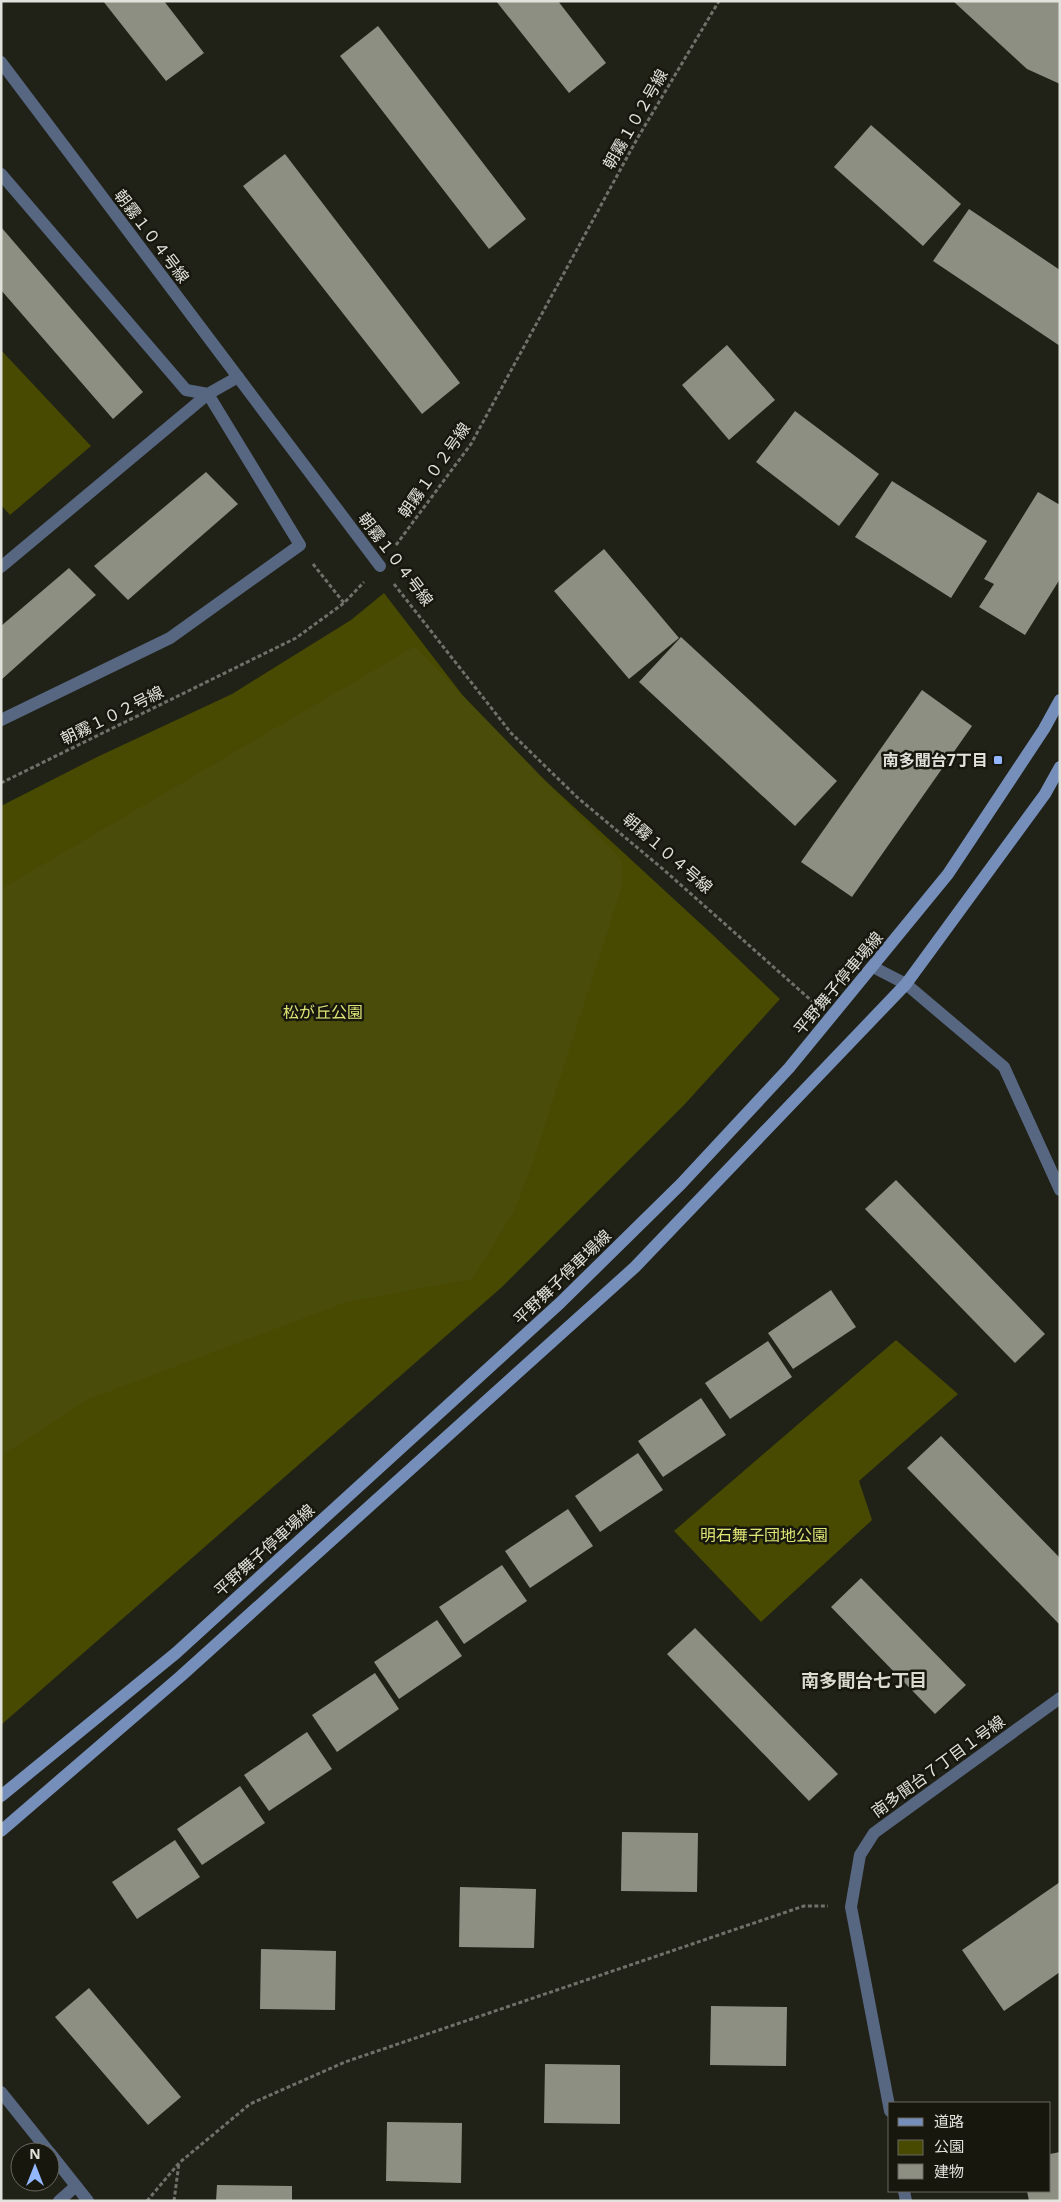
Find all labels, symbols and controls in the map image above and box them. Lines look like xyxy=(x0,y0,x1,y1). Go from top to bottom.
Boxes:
street label: 朝霧１０２号線 xyxy=(597,65,673,173)
street label: 朝霧１０４号線 xyxy=(110,185,194,287)
street label: 朝霧１０２号線 xyxy=(393,418,475,522)
street label: 朝霧１０４号線 xyxy=(354,508,438,610)
street label: 朝霧１０２号線 xyxy=(57,681,167,749)
place label: 南多聞台7丁目 xyxy=(883,749,988,771)
marker: 南多聞台7丁目 xyxy=(992,754,1004,766)
street label: 朝霧１０４号線 xyxy=(619,808,717,898)
street label: 平野舞子停車場線 xyxy=(788,927,888,1039)
park label: 松が丘公園 xyxy=(283,1001,363,1023)
street label: 平野舞子停車場線 xyxy=(508,1225,616,1329)
street label: 平野舞子停車場線 xyxy=(209,1499,319,1601)
park label: 明石舞子団地公園 xyxy=(700,1524,828,1546)
district label: 南多聞台七丁目 xyxy=(801,1668,927,1692)
street label: 南多聞台７丁目１号線 xyxy=(867,1710,1009,1822)
legend xyxy=(888,2102,1051,2192)
text: 道路 xyxy=(934,2111,964,2131)
text: 公園 xyxy=(934,2136,964,2156)
north arrow xyxy=(10,2142,60,2192)
text: N xyxy=(29,2144,41,2163)
text: 建物 xyxy=(934,2161,964,2181)

